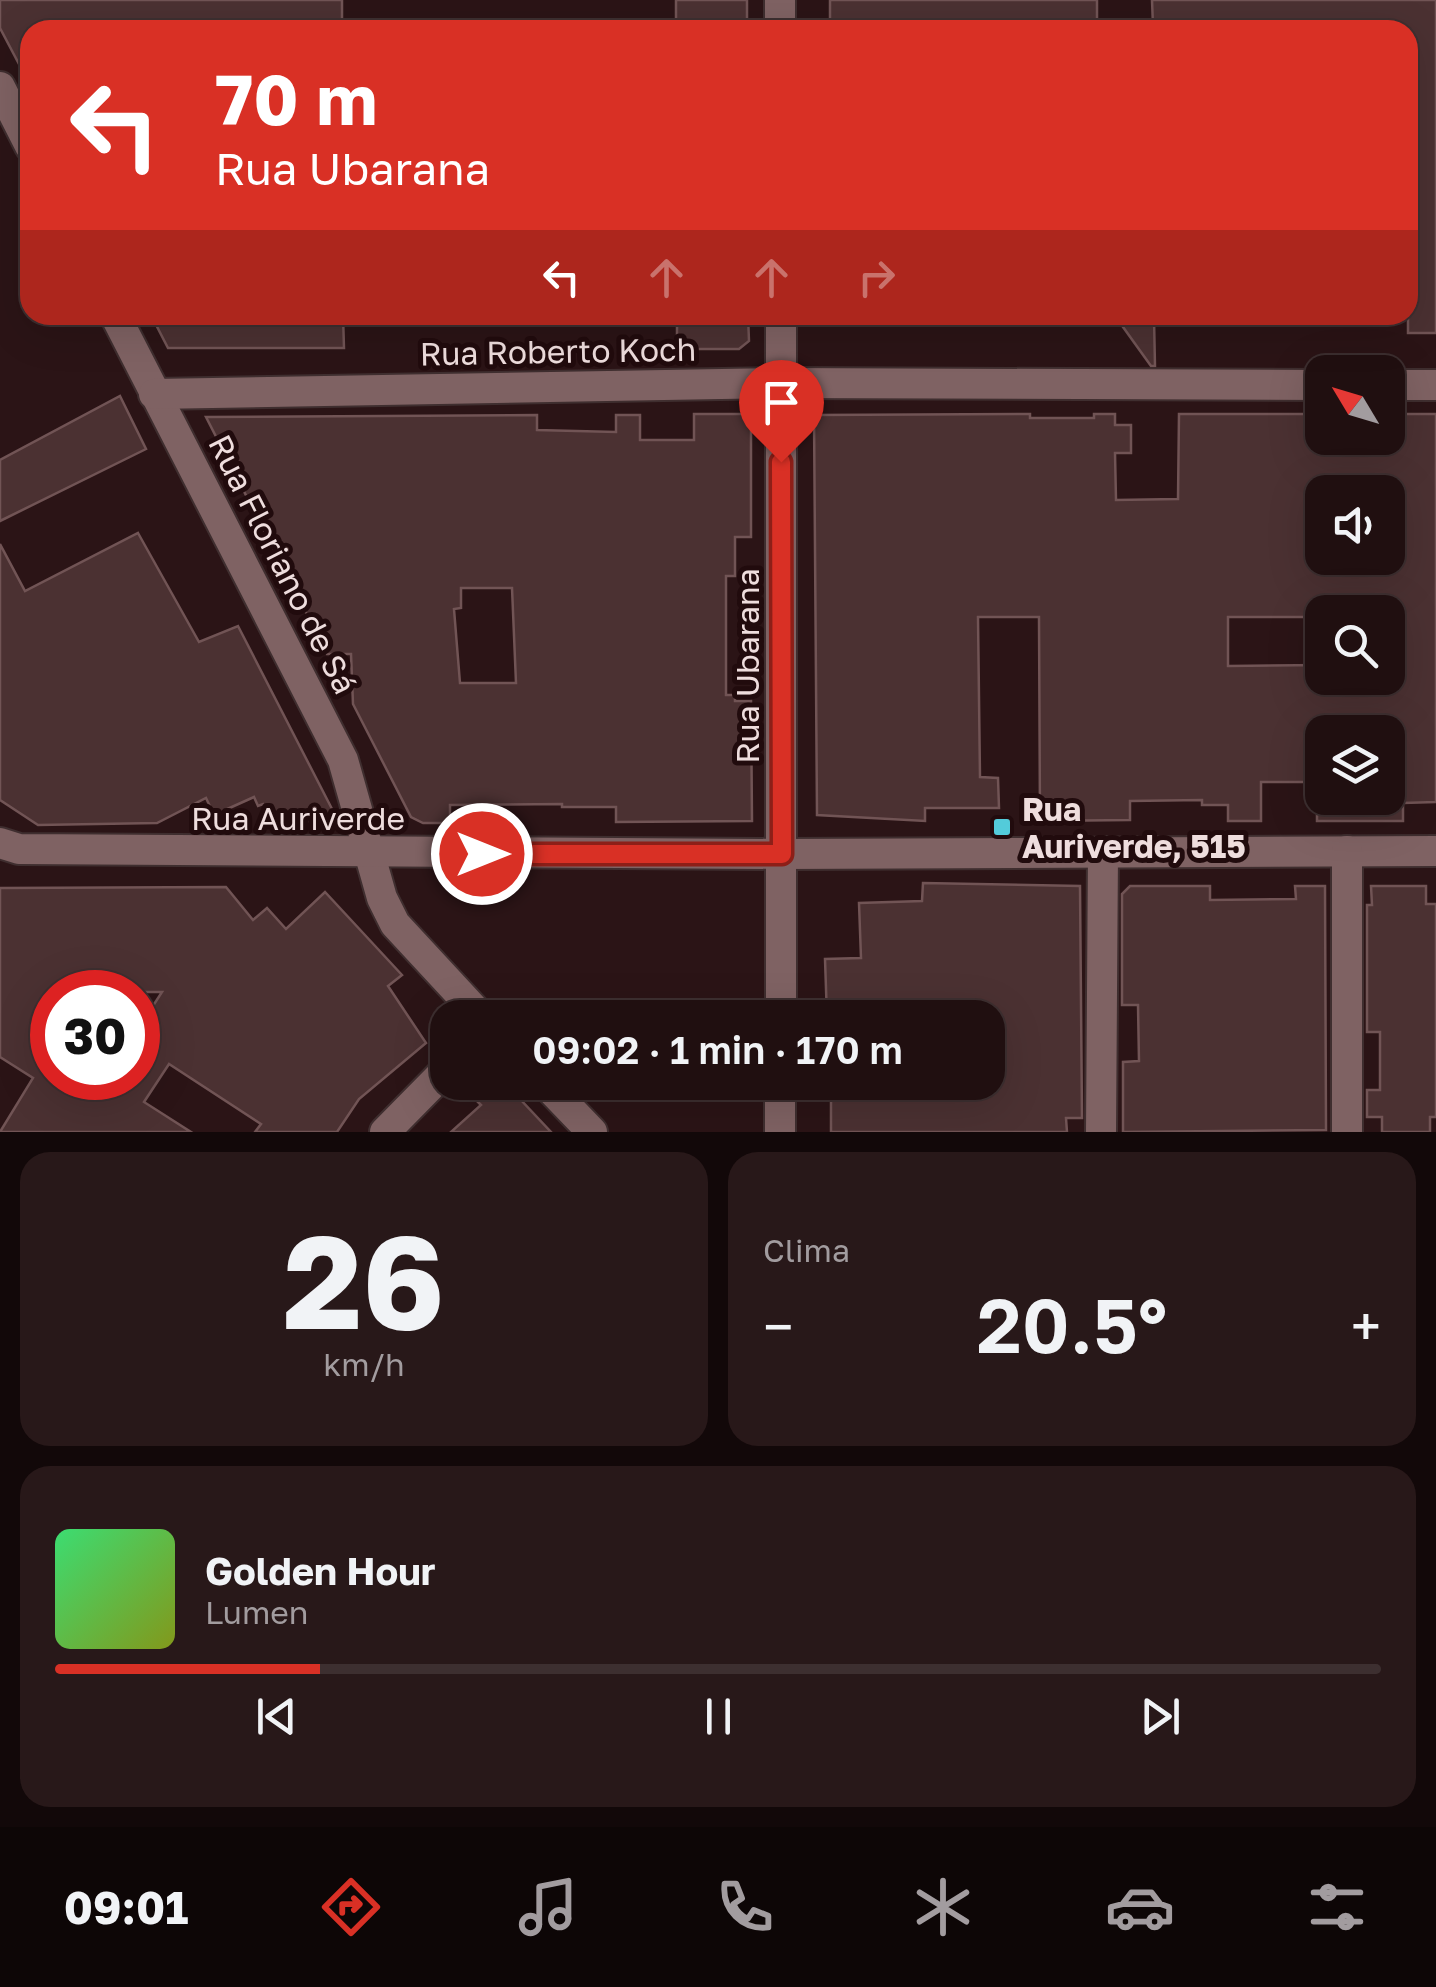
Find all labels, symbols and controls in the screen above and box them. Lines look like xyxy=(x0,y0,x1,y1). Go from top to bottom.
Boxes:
text: 70 m xyxy=(215,56,377,140)
icon: left xyxy=(50,60,180,190)
text: Rua Ubarana xyxy=(215,141,490,195)
icon: left xyxy=(534,250,589,305)
icon: ahead xyxy=(639,250,694,305)
icon: ahead xyxy=(744,250,799,305)
icon: right xyxy=(849,250,904,305)
street label: Rua Roberto Koch xyxy=(420,330,696,372)
north arrow xyxy=(1305,355,1405,455)
map controls xyxy=(1305,355,1405,815)
pin xyxy=(739,360,824,463)
icon: arrive xyxy=(754,375,809,430)
street label: Rua Floriano de Sá xyxy=(201,428,365,700)
button: sound xyxy=(1305,475,1405,575)
street label: Rua Ubarana xyxy=(728,568,766,764)
button: search xyxy=(1305,595,1405,695)
button: layers xyxy=(1305,715,1405,815)
place label: Rua Auriverde, 515 xyxy=(1022,790,1246,865)
street label: Rua Auriverde xyxy=(191,799,405,837)
position arrow xyxy=(430,802,534,906)
marker: Rua Auriverde, 515 xyxy=(991,816,1013,838)
speed limit sign: 30 xyxy=(30,970,160,1100)
text: 09:02 · 1 min · 170 m xyxy=(532,1027,903,1072)
text: 26 xyxy=(283,1202,445,1358)
text: Clima xyxy=(763,1231,850,1269)
text: 20.5° xyxy=(977,1279,1167,1370)
text: − xyxy=(763,1293,793,1359)
text: + xyxy=(1351,1293,1381,1359)
text: km/h xyxy=(323,1345,405,1383)
text: Golden Hour xyxy=(205,1548,436,1593)
text: Lumen xyxy=(205,1593,309,1631)
icon: previous xyxy=(249,1689,304,1744)
icon: pause xyxy=(691,1689,746,1744)
icon: next xyxy=(1133,1689,1188,1744)
icon: directions xyxy=(316,1872,386,1942)
icon: music xyxy=(513,1872,583,1942)
icon: phone xyxy=(710,1872,780,1942)
icon: climate xyxy=(908,1872,978,1942)
icon: car xyxy=(1105,1872,1175,1942)
icon: filters xyxy=(1302,1872,1372,1942)
text: 09:01 xyxy=(64,1880,188,1934)

